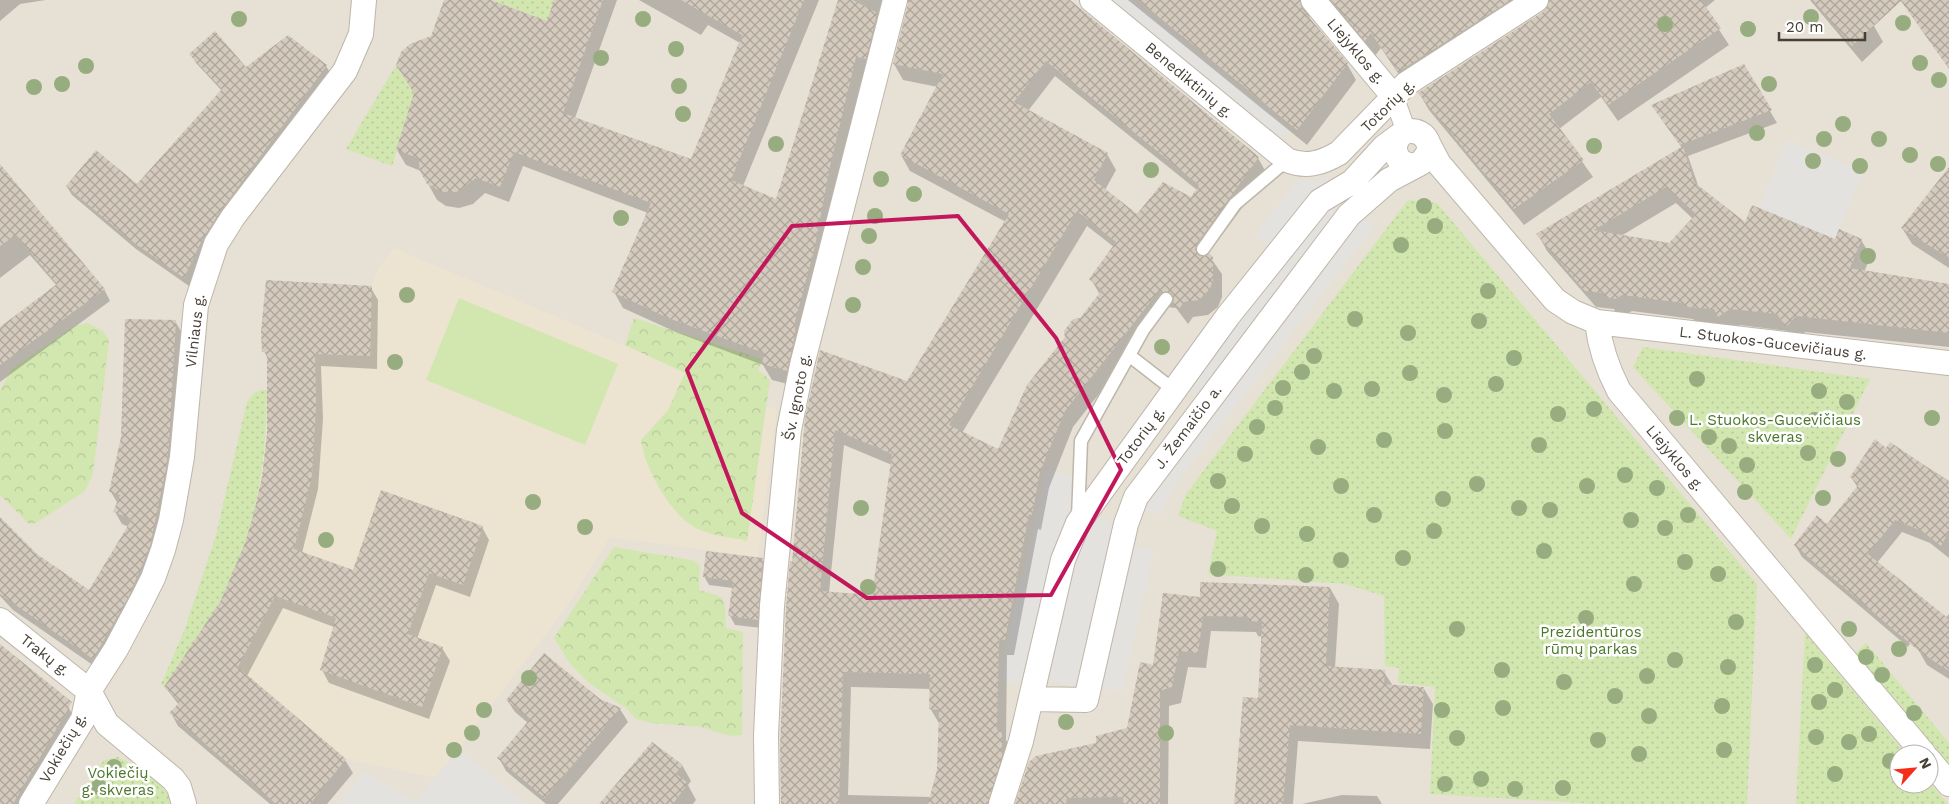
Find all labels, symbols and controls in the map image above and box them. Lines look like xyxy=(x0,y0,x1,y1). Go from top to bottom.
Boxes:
scale bar xyxy=(1779,10,1865,42)
street label: Liejyklos g. xyxy=(1323,14,1389,88)
text: 20 m xyxy=(1786,18,1824,36)
street label: Benediktinių g. xyxy=(1142,38,1236,122)
street label: Totorių g. xyxy=(1357,76,1419,136)
street label: Vilniaus g. xyxy=(182,293,208,369)
street label: L. Stuokos-Gucevičiaus g. xyxy=(1678,323,1868,363)
street label: Šv. Ignoto g. xyxy=(779,352,814,442)
street label: J. Žemaičio a. xyxy=(1150,381,1226,473)
street label: Totorių g. xyxy=(1113,403,1169,469)
park label: L. Stuokos-Gucevičiaus skveras xyxy=(1689,411,1861,446)
street label: Liejyklos g. xyxy=(1642,421,1708,495)
park label: Prezidentūros rūmų parkas xyxy=(1540,623,1642,658)
street label: Trakų g. xyxy=(17,630,73,680)
street label: Vokiečių g. xyxy=(36,710,90,786)
north arrow xyxy=(1889,744,1939,794)
text: N xyxy=(1916,755,1935,771)
park label: Vokiečių g. skveras xyxy=(82,764,154,799)

